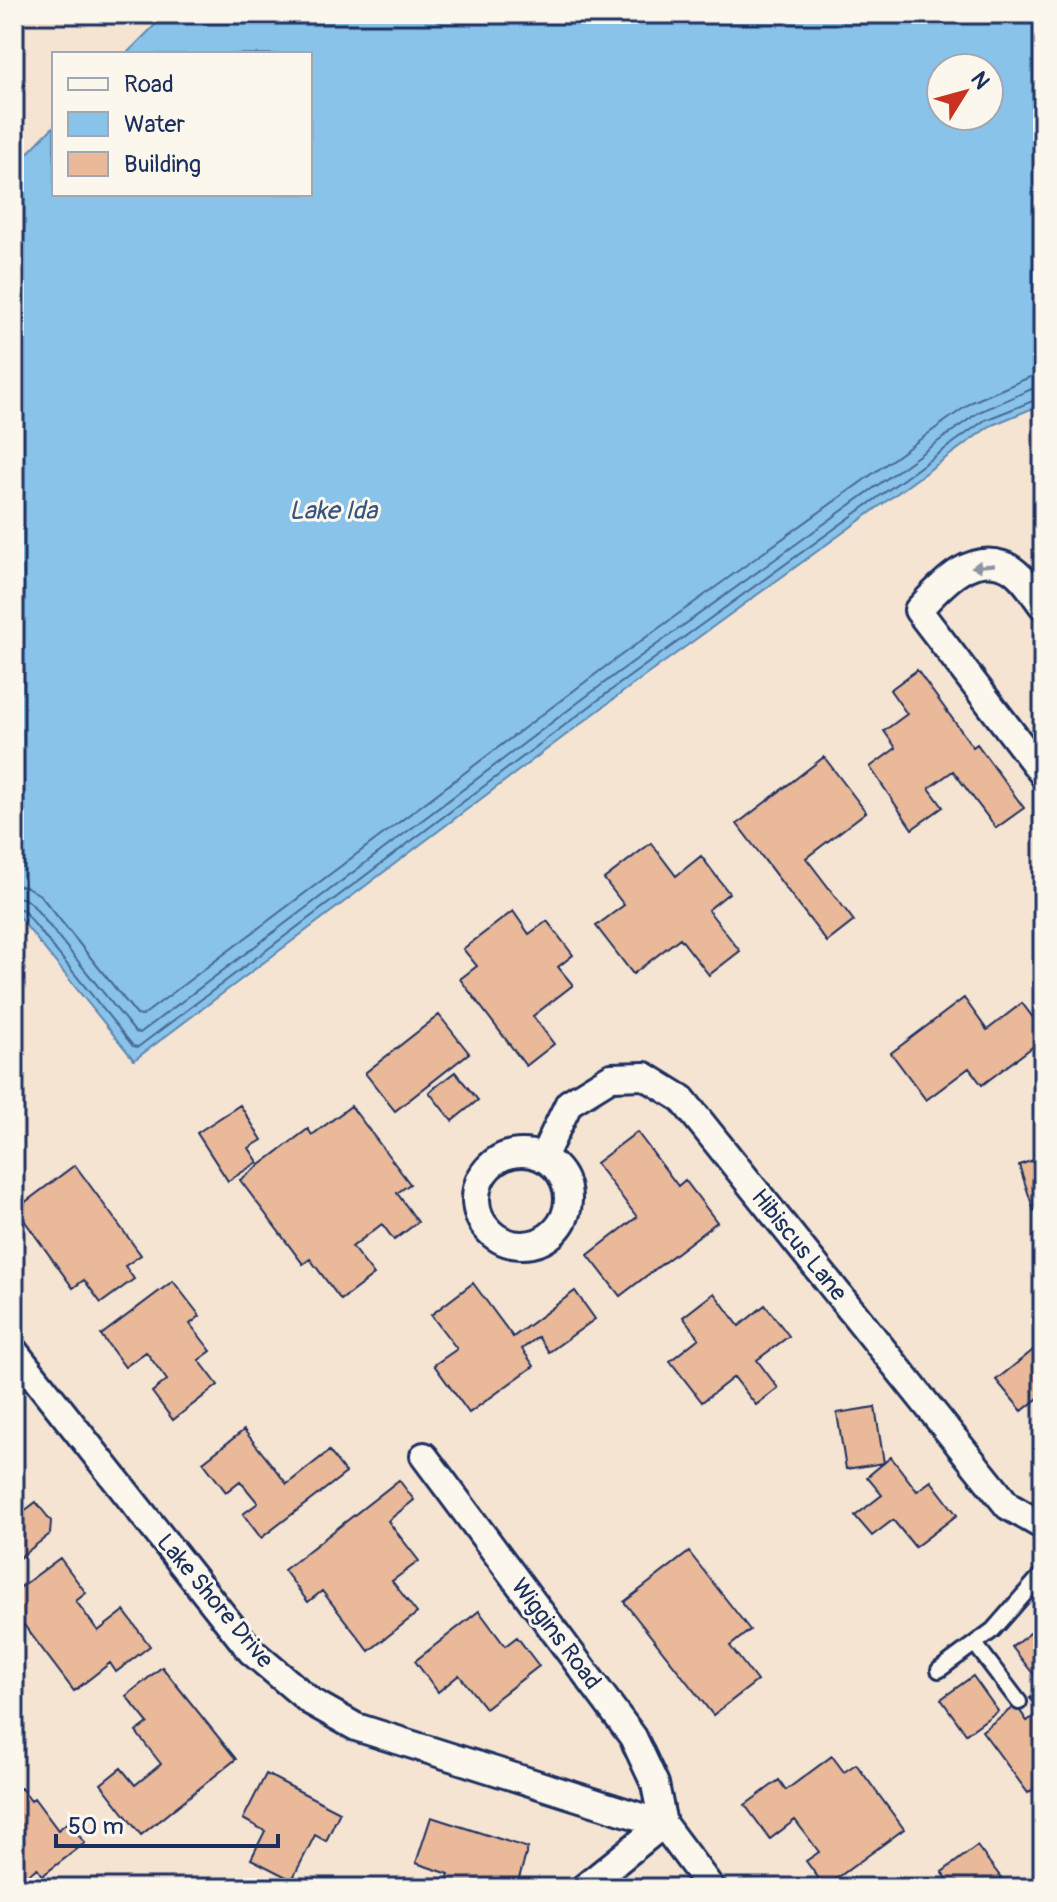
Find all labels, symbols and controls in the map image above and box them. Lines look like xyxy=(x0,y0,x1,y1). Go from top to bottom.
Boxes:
legend xyxy=(52,52,312,196)
north arrow xyxy=(925,52,1005,132)
text: N xyxy=(965,66,996,95)
text: Road xyxy=(124,70,174,99)
text: Water xyxy=(124,110,185,139)
text: Building xyxy=(124,150,201,179)
water label: Lake Ida xyxy=(289,495,379,527)
one-way arrow xyxy=(971,560,996,573)
street label: Hibiscus Lane xyxy=(745,1183,853,1307)
street label: Lake Shore Drive xyxy=(150,1528,280,1674)
street label: Wiggins Road xyxy=(505,1573,607,1695)
scale bar xyxy=(56,1798,278,1848)
text: 50 m xyxy=(68,1812,124,1841)

